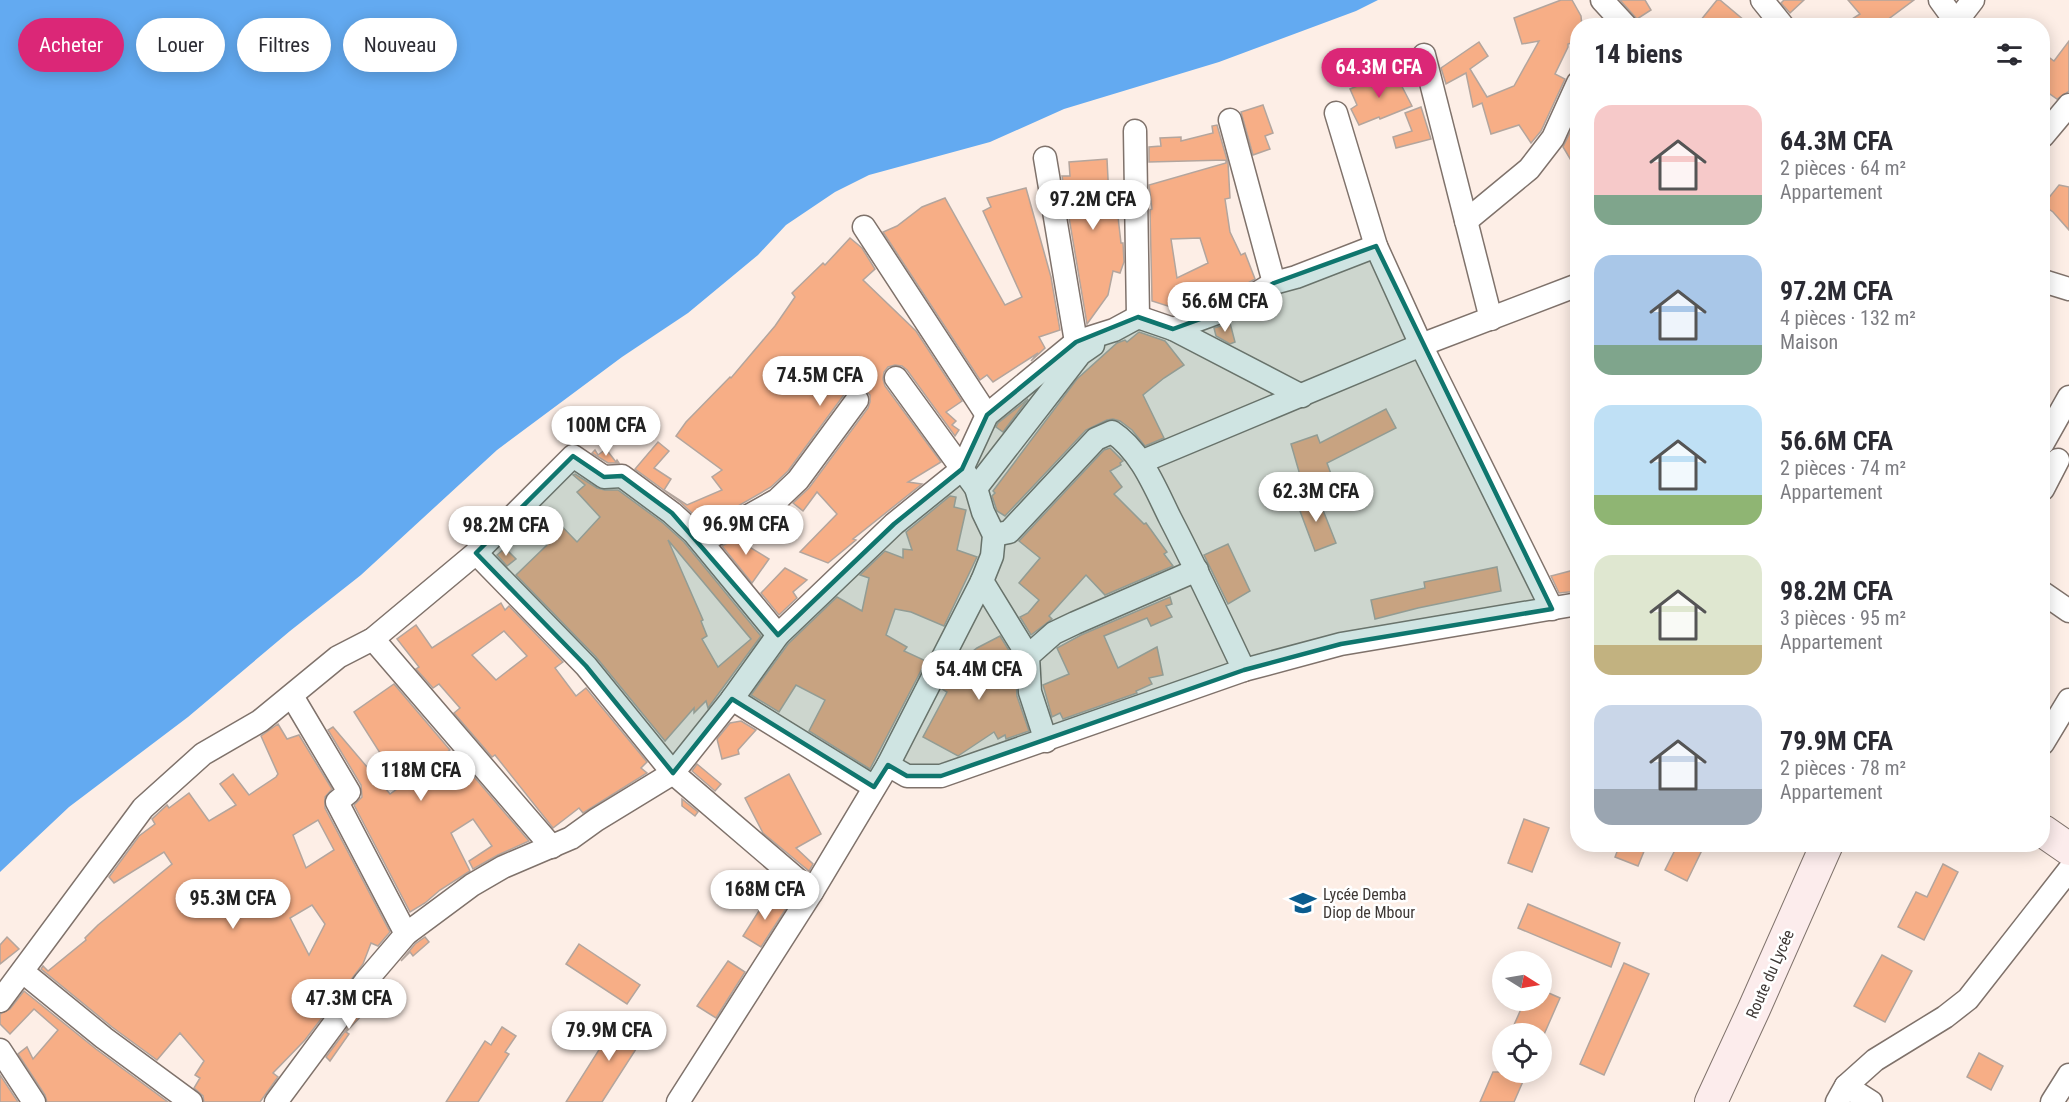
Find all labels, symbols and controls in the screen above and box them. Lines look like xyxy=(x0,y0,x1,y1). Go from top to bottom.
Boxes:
chip: Acheter xyxy=(18,18,124,72)
chip: Louer xyxy=(136,18,225,72)
chip: Filtres xyxy=(237,18,331,72)
chip: Nouveau xyxy=(343,18,457,72)
icon: filters xyxy=(1993,38,2026,71)
text: 14 biens xyxy=(1594,39,1683,69)
pin: 64.3M CFA xyxy=(1310,48,1448,99)
text: 64.3M CFA xyxy=(1336,55,1422,79)
text: 64.3M CFA xyxy=(1780,126,1893,156)
icon: home xyxy=(1642,129,1714,201)
text: 2 pièces · 64 m² xyxy=(1780,156,1906,180)
pin: 97.2M CFA xyxy=(1024,180,1162,231)
text: Appartement xyxy=(1780,180,1883,204)
text: 97.2M CFA xyxy=(1050,187,1136,211)
text: 97.2M CFA xyxy=(1780,276,1893,306)
icon: home xyxy=(1642,279,1714,351)
pin: 56.6M CFA xyxy=(1156,282,1294,333)
text: 56.6M CFA xyxy=(1182,289,1268,313)
text: 4 pièces · 132 m² xyxy=(1780,306,1916,330)
text: Maison xyxy=(1780,330,1838,354)
pin: 74.5M CFA xyxy=(751,356,889,407)
text: 74.5M CFA xyxy=(777,363,863,387)
pin: 100M CFA xyxy=(544,406,668,457)
text: 100M CFA xyxy=(565,413,647,437)
text: 56.6M CFA xyxy=(1780,426,1893,456)
icon: home xyxy=(1642,429,1714,501)
text: 2 pièces · 74 m² xyxy=(1780,456,1906,480)
pin: 62.3M CFA xyxy=(1247,472,1385,523)
text: 62.3M CFA xyxy=(1273,479,1359,503)
text: Appartement xyxy=(1780,480,1883,504)
pin: 96.9M CFA xyxy=(677,505,815,556)
pin: 98.2M CFA xyxy=(437,506,575,557)
text: 96.9M CFA xyxy=(703,512,789,536)
text: 98.2M CFA xyxy=(463,513,549,537)
text: 98.2M CFA xyxy=(1780,576,1893,606)
icon: home xyxy=(1642,579,1714,651)
text: 3 pièces · 95 m² xyxy=(1780,606,1906,630)
text: Appartement xyxy=(1780,630,1883,654)
pin: 54.4M CFA xyxy=(910,650,1048,701)
text: 54.4M CFA xyxy=(936,657,1022,681)
text: 79.9M CFA xyxy=(1780,726,1893,756)
icon: home xyxy=(1642,729,1714,801)
pin: 118M CFA xyxy=(359,751,483,802)
text: 2 pièces · 78 m² xyxy=(1780,756,1906,780)
text: 118M CFA xyxy=(380,758,462,782)
text: Appartement xyxy=(1780,780,1883,804)
pin: 168M CFA xyxy=(703,870,827,921)
text: 168M CFA xyxy=(724,877,806,901)
pin: 95.3M CFA xyxy=(164,879,302,930)
place label: Lycée Demba Diop de Mbour xyxy=(1323,885,1415,922)
text: 95.3M CFA xyxy=(190,886,276,910)
school or university icon: Lycée Demba Diop de Mbour xyxy=(1288,888,1318,918)
street label: Route du Lycée xyxy=(1742,927,1798,1021)
north arrow xyxy=(1492,951,1552,1011)
map controls xyxy=(1492,951,1552,1083)
pin: 47.3M CFA xyxy=(280,979,418,1030)
text: 47.3M CFA xyxy=(306,986,392,1010)
pin: 79.9M CFA xyxy=(540,1011,678,1062)
text: 79.9M CFA xyxy=(566,1018,652,1042)
button: locate xyxy=(1492,1023,1552,1083)

